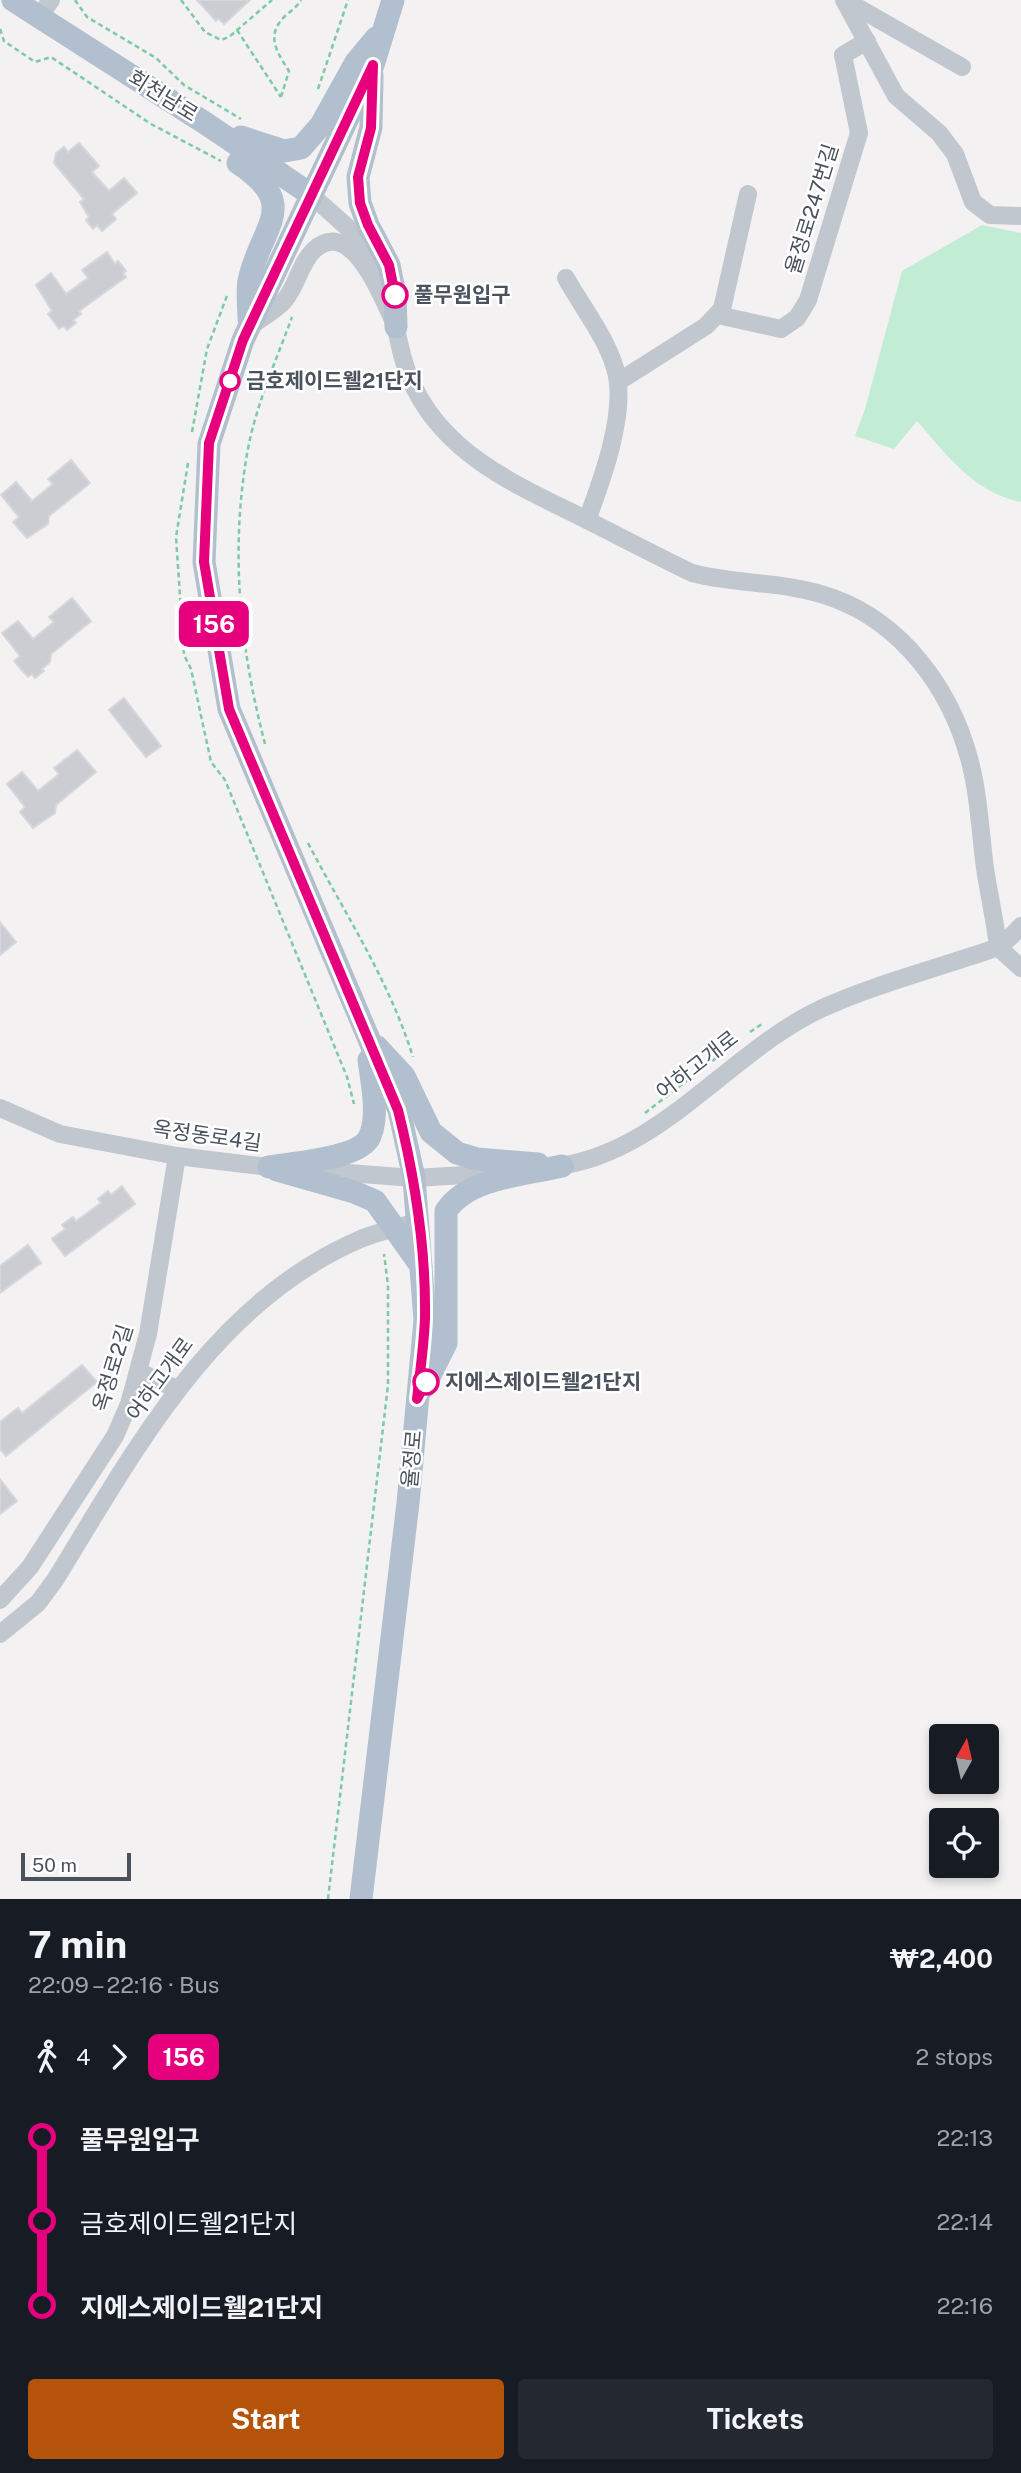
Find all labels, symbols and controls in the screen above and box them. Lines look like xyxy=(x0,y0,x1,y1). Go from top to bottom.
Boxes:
street label: 회천남로 xyxy=(124,64,203,127)
street label: 율정로247번길 xyxy=(780,141,843,277)
marker: 풀무원입구 xyxy=(382,282,408,308)
place label: 풀무원입구 xyxy=(414,282,511,307)
place label: 금호제이드웰21단지 xyxy=(246,368,423,393)
marker: 금호제이드웰21단지 xyxy=(220,371,240,391)
line badge: 156 xyxy=(174,601,254,647)
text: 156 xyxy=(193,610,235,638)
street label: 어하고개로 xyxy=(651,1025,742,1104)
street label: 옥정동로4길 xyxy=(151,1115,263,1156)
street label: 옥정로2길 xyxy=(87,1321,138,1414)
street label: 어하고개로 xyxy=(121,1332,198,1425)
marker: 지에스제이드웰21단지 xyxy=(413,1369,439,1395)
place label: 지에스제이드웰21단지 xyxy=(445,1369,641,1394)
street label: 율정로 xyxy=(397,1429,426,1489)
north arrow xyxy=(929,1724,999,1794)
map controls xyxy=(929,1724,999,1878)
button: locate xyxy=(929,1808,999,1878)
scale bar xyxy=(21,1850,131,1882)
text: 50 m xyxy=(32,1854,77,1876)
text: 7 min xyxy=(28,1922,127,1967)
text: ₩2,400 xyxy=(890,1943,993,1974)
text: 22:09 – 22:16 · Bus xyxy=(28,1971,220,1998)
icon: walk xyxy=(28,2038,66,2076)
icon: forward xyxy=(100,2038,138,2076)
text: 4 xyxy=(76,2043,90,2070)
text: 156 xyxy=(162,2043,205,2071)
text: 2 stops xyxy=(915,2043,993,2070)
text: 풀무원입구 xyxy=(80,2124,200,2155)
text: 22:13 xyxy=(937,2124,993,2151)
text: 금호제이드웰21단지 xyxy=(80,2208,297,2239)
text: 22:14 xyxy=(937,2208,993,2235)
text: 지에스제이드웰21단지 xyxy=(80,2292,323,2323)
text: 22:16 xyxy=(937,2292,993,2319)
button: Start xyxy=(28,2379,504,2459)
button: Tickets xyxy=(518,2379,993,2459)

